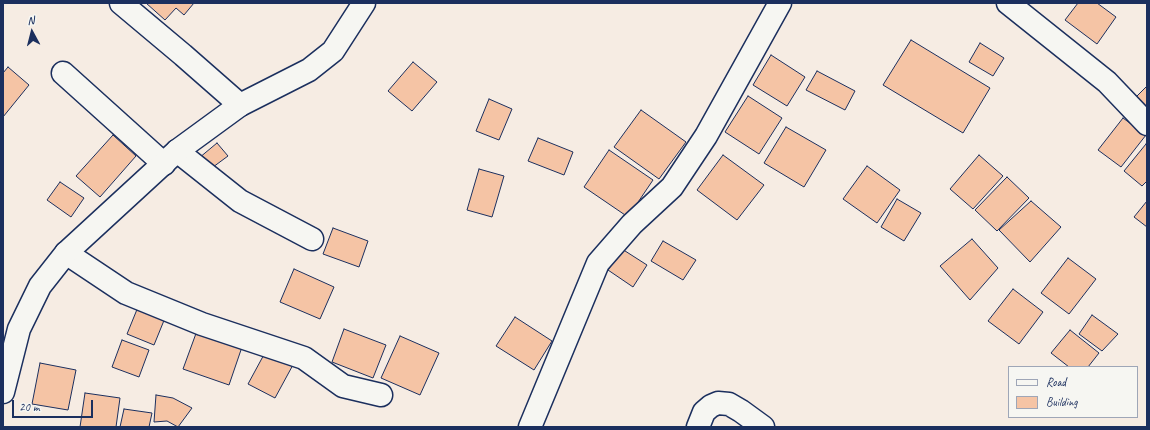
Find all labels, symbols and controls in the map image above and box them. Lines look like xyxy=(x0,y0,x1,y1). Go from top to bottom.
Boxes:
north arrow xyxy=(12,12,52,52)
text: N xyxy=(26,13,35,27)
legend xyxy=(1008,366,1138,418)
text: Road xyxy=(1046,374,1066,390)
scale bar xyxy=(14,392,95,418)
text: Building xyxy=(1046,394,1078,410)
text: 20 m xyxy=(19,399,39,415)

